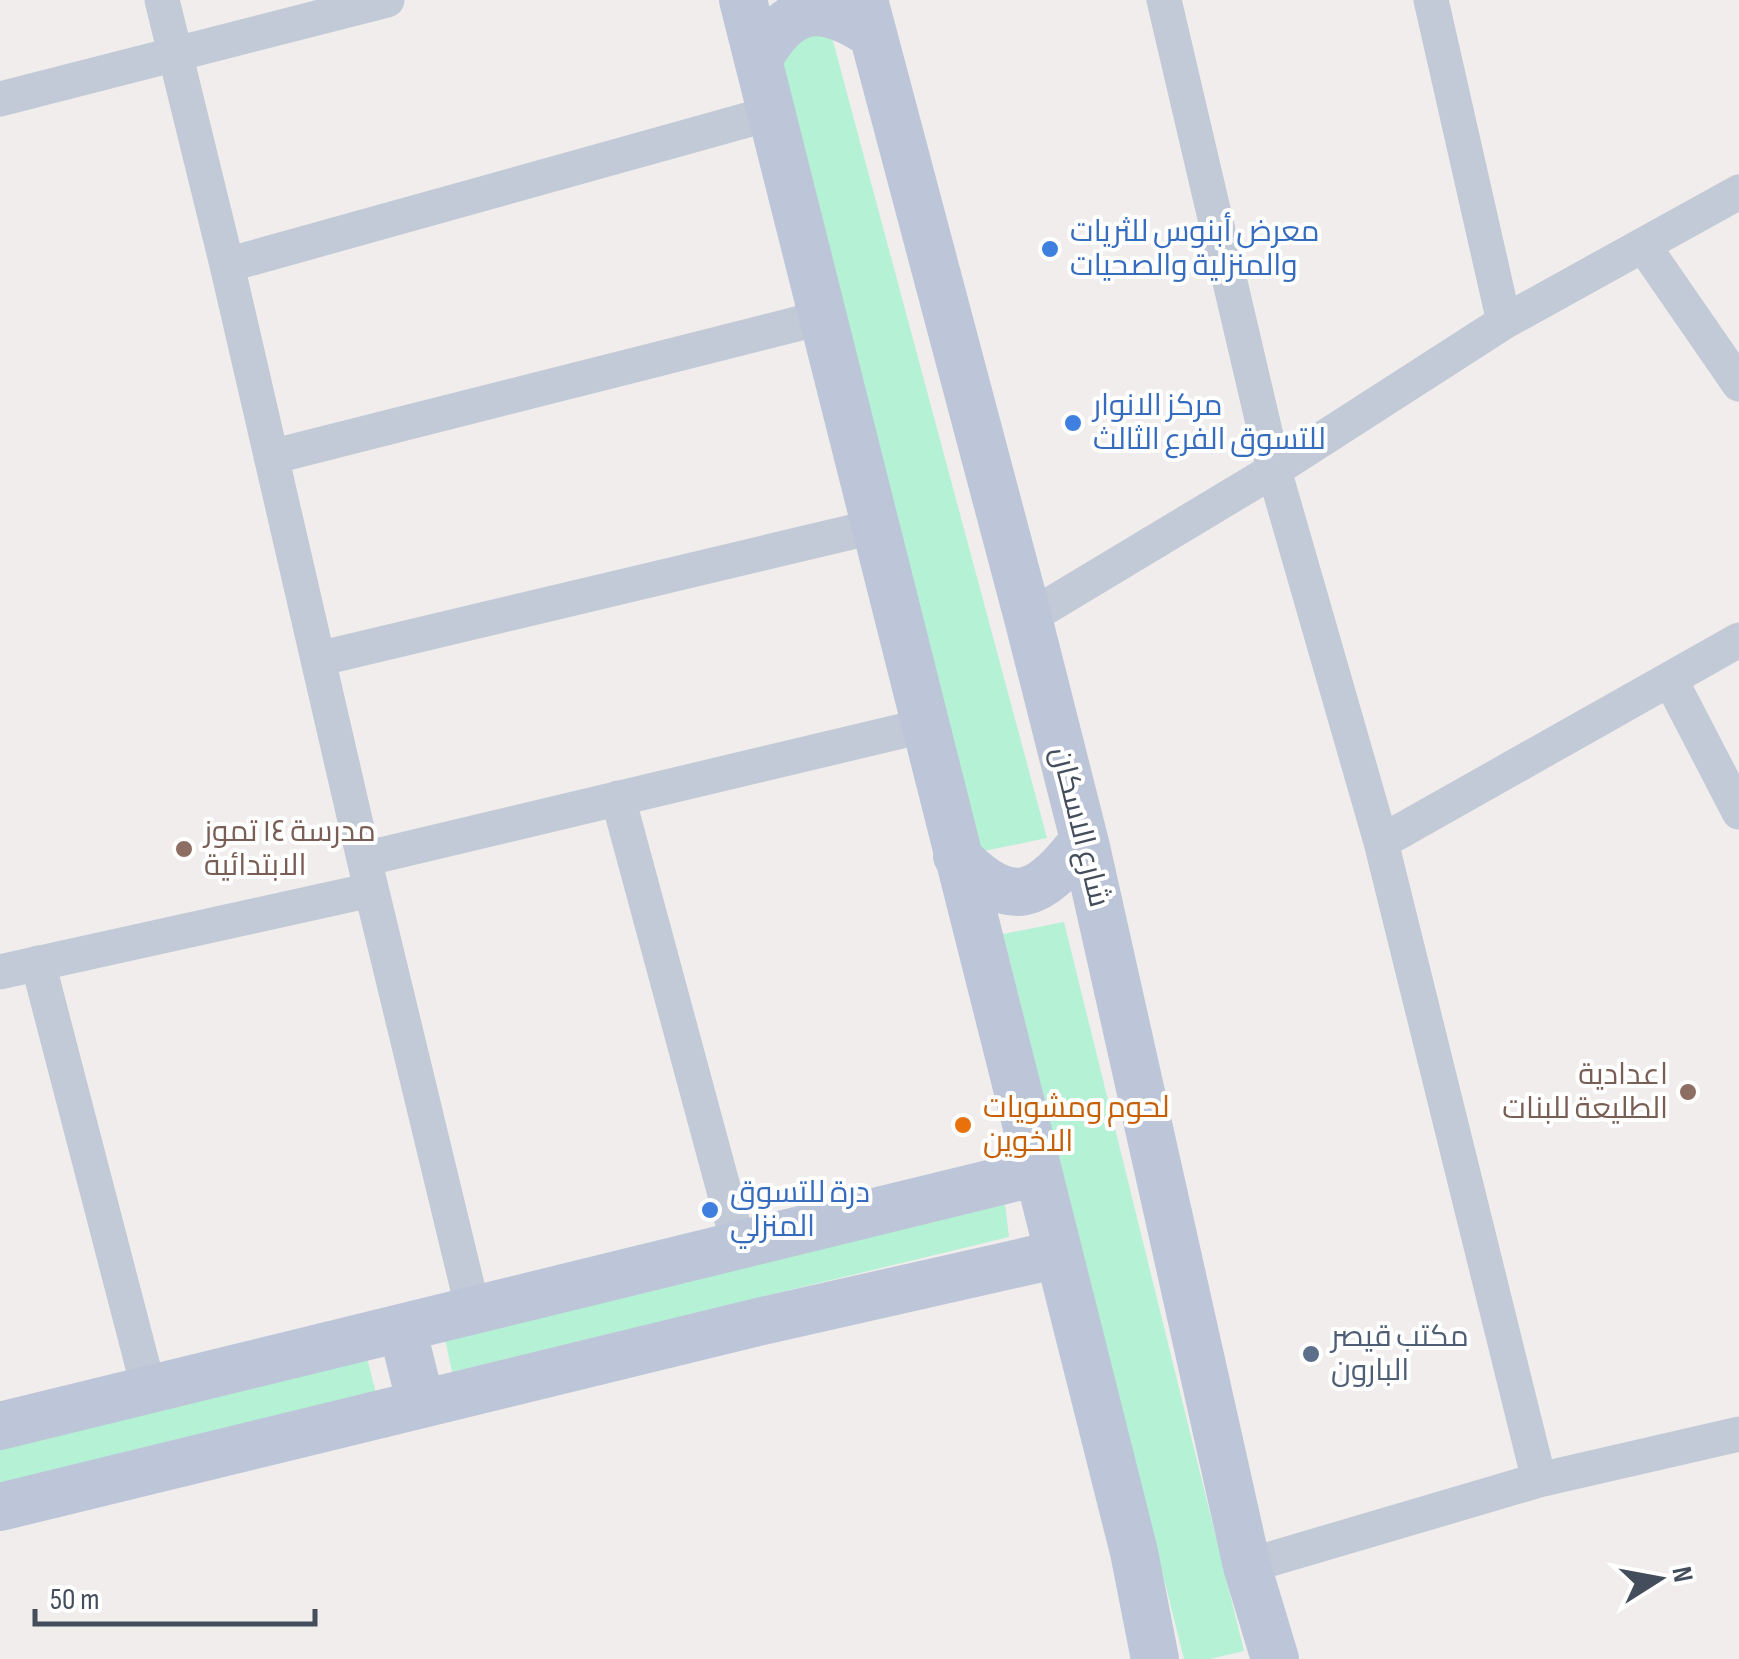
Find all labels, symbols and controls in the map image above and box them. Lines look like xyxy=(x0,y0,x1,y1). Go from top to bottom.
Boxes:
place label: معرض أبنوس للثريات والمنزلية والصحيات xyxy=(1070,212,1319,284)
marker: معرض أبنوس للثريات والمنزلية والصحيات xyxy=(1039,238,1061,260)
place label: مركز الانوار للتسوق الفرع الثالث xyxy=(1091,388,1326,459)
marker: مركز الانوار للتسوق الفرع الثالث xyxy=(1062,412,1084,434)
street label: شارع الاسكان xyxy=(1042,743,1117,911)
place label: مدرسة ١٤ تموز الابتدائية xyxy=(202,814,376,884)
marker: مدرسة ١٤ تموز الابتدائية xyxy=(173,838,195,860)
place label: اعدادية الطليعة للبنات xyxy=(1502,1057,1668,1127)
marker: اعدادية الطليعة للبنات xyxy=(1677,1081,1699,1103)
place label: لحوم ومشويات الاخوين xyxy=(983,1090,1170,1160)
marker: لحوم ومشويات الاخوين xyxy=(952,1114,974,1136)
place label: درة للتسوق المنزلي xyxy=(730,1175,870,1249)
marker: درة للتسوق المنزلي xyxy=(699,1199,721,1221)
place label: مكتب قيصر البارون xyxy=(1329,1319,1469,1389)
marker: مكتب قيصر البارون xyxy=(1300,1343,1322,1365)
north arrow xyxy=(1609,1529,1709,1629)
scale bar xyxy=(35,1564,315,1626)
text: N xyxy=(1664,1564,1700,1585)
text: 50 m xyxy=(50,1582,99,1618)

